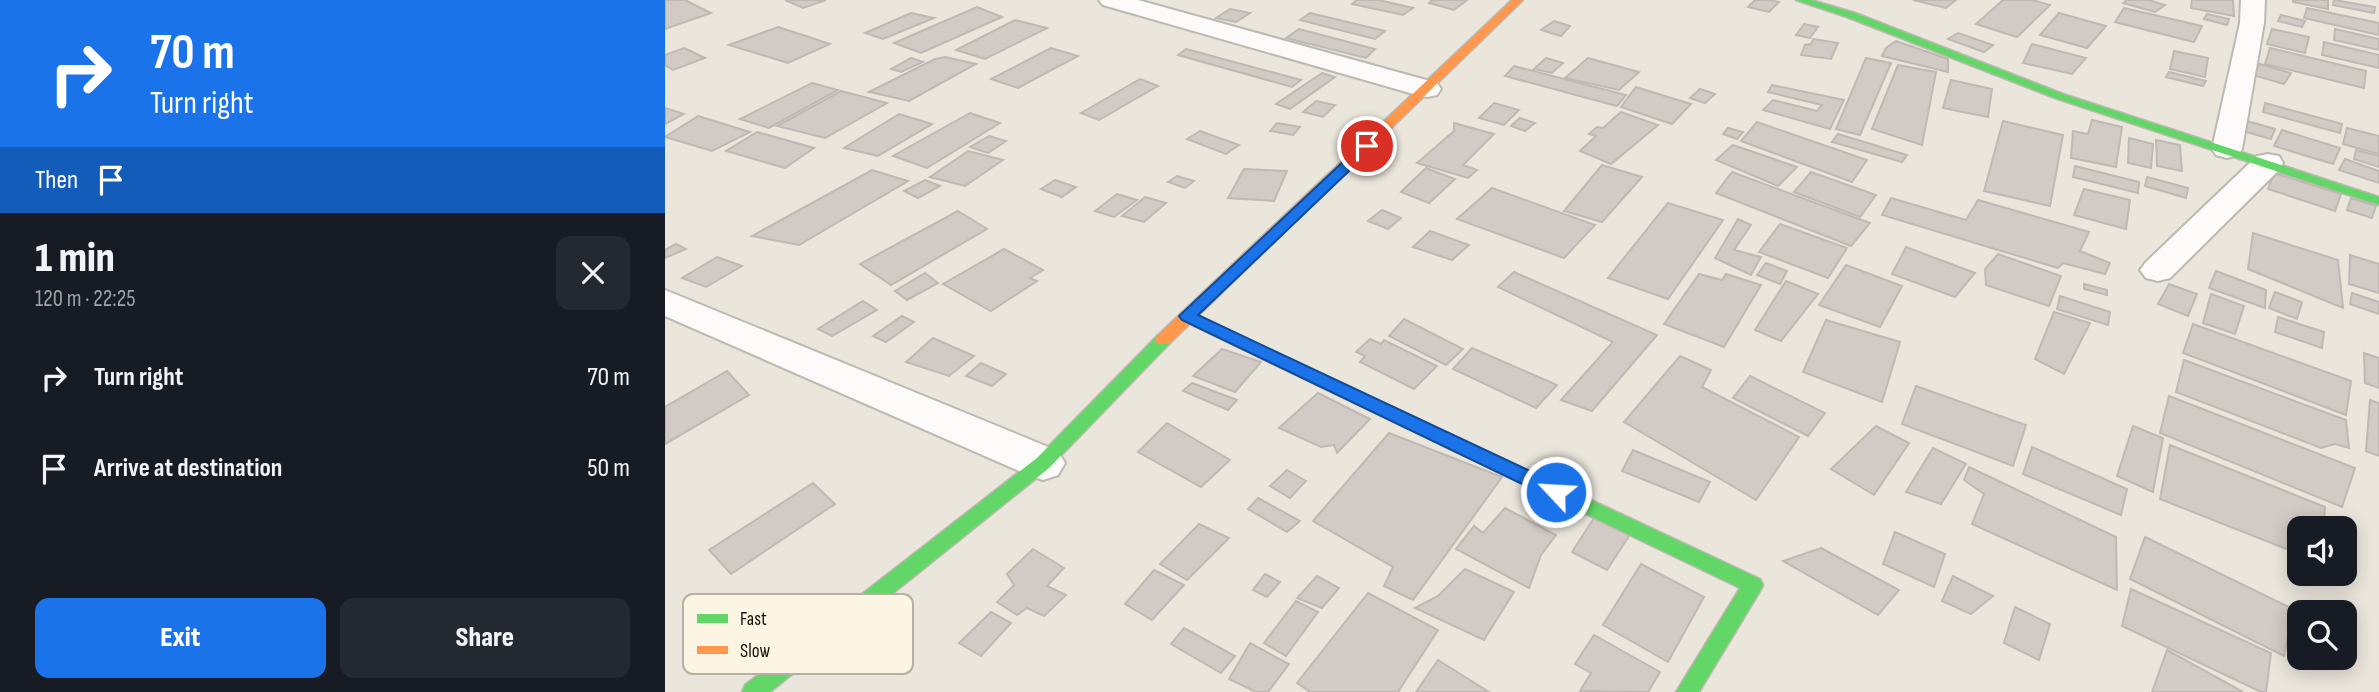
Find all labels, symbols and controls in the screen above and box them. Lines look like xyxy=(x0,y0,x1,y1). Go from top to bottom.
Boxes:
text: 70 m xyxy=(150,24,235,83)
icon: right xyxy=(35,28,126,119)
text: Turn right xyxy=(150,84,254,123)
pin xyxy=(1337,116,1397,176)
icon: arrive xyxy=(1348,127,1386,165)
icon: arrive xyxy=(92,161,130,199)
text: Then xyxy=(35,165,78,196)
text: 1 min xyxy=(35,233,115,284)
button: close xyxy=(556,236,630,310)
text: 120 m · 22:25 xyxy=(35,285,135,313)
icon: right xyxy=(35,359,73,397)
text: Turn right xyxy=(94,362,183,393)
text: 70 m xyxy=(587,362,630,393)
icon: arrive xyxy=(35,450,73,488)
text: Arrive at destination xyxy=(94,453,282,484)
text: 50 m xyxy=(587,453,630,484)
position arrow xyxy=(1519,455,1593,529)
map controls xyxy=(2287,516,2357,670)
button: sound xyxy=(2287,516,2357,586)
legend xyxy=(683,594,913,674)
button: Exit xyxy=(35,598,326,678)
button: Share xyxy=(340,598,630,678)
button: search xyxy=(2287,600,2357,670)
text: Fast xyxy=(740,608,767,631)
text: Slow xyxy=(740,640,770,663)

